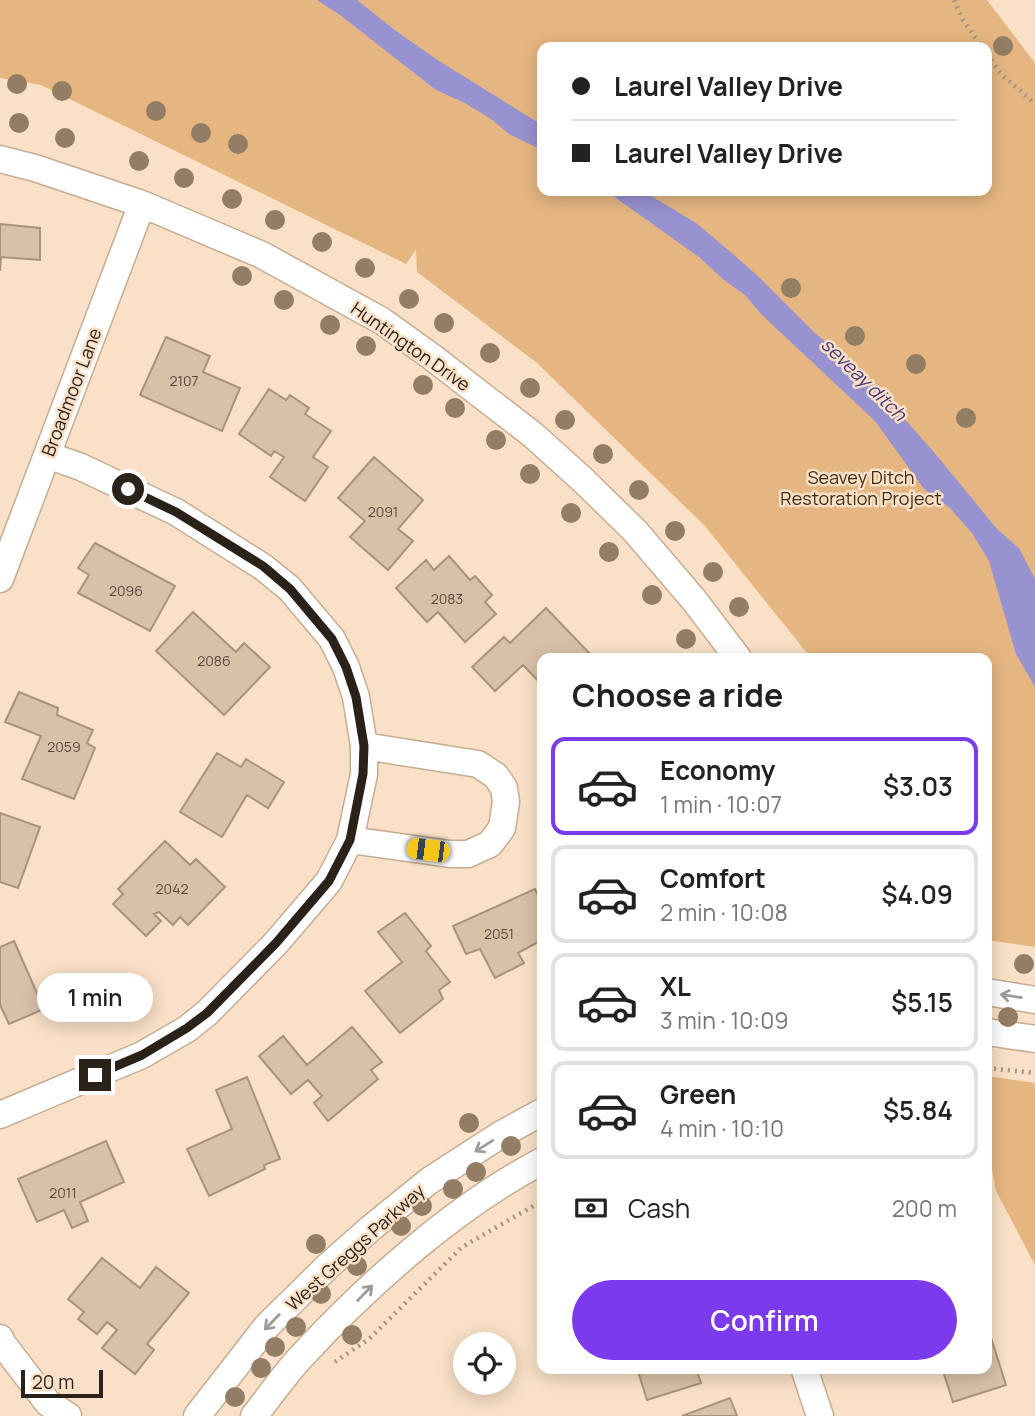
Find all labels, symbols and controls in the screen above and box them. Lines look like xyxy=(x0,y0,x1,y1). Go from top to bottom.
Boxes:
text: Laurel Valley Drive xyxy=(614,68,843,104)
text: Laurel Valley Drive xyxy=(614,135,843,171)
street label: Huntington Drive xyxy=(347,296,475,396)
street label: Broadmoor Lane xyxy=(36,324,106,460)
water label: seveay ditch xyxy=(816,332,913,427)
house number: 2107 xyxy=(169,371,199,390)
park label: Seavey Ditch Restoration Project xyxy=(780,465,942,510)
route start xyxy=(112,473,144,505)
house number: 2091 xyxy=(368,502,398,521)
house number: 2096 xyxy=(109,581,143,600)
house number: 2083 xyxy=(431,589,463,608)
house number: 2086 xyxy=(197,651,231,670)
text: Choose a ride xyxy=(572,673,783,717)
house number: 2059 xyxy=(47,737,81,756)
text: Economy xyxy=(660,752,775,788)
icon: car xyxy=(576,755,639,818)
text: $3.03 xyxy=(883,768,953,804)
text: 1 min · 10:07 xyxy=(660,788,782,820)
car xyxy=(406,837,451,863)
text: Comfort xyxy=(660,860,766,896)
icon: car xyxy=(576,863,639,926)
text: $4.09 xyxy=(882,876,953,912)
house number: 2042 xyxy=(156,879,188,898)
text: 2 min · 10:08 xyxy=(660,896,788,928)
house number: 2051 xyxy=(484,924,514,943)
text: XL xyxy=(660,968,691,1004)
icon: car xyxy=(576,971,639,1034)
callout: 1 min xyxy=(37,974,153,1023)
text: 1 min xyxy=(68,981,122,1013)
text: $5.15 xyxy=(891,984,953,1020)
one-way arrow xyxy=(1000,989,1023,1002)
text: 3 min · 10:09 xyxy=(660,1004,788,1036)
route end xyxy=(79,1059,111,1091)
text: Green xyxy=(660,1076,736,1112)
icon: car xyxy=(576,1079,639,1142)
text: $5.84 xyxy=(883,1092,953,1128)
text: 4 min · 10:10 xyxy=(660,1112,784,1144)
one-way arrow xyxy=(474,1139,494,1153)
street label: West Greggs Parkway xyxy=(281,1178,430,1316)
house number: 2011 xyxy=(49,1183,77,1202)
icon: cash xyxy=(572,1189,610,1227)
text: Cash xyxy=(628,1190,690,1226)
text: 200 m xyxy=(892,1192,957,1224)
button: Confirm xyxy=(572,1280,957,1360)
one-way arrow xyxy=(356,1284,373,1301)
one-way arrow xyxy=(263,1313,280,1330)
map controls xyxy=(453,1332,516,1395)
button: locate xyxy=(453,1332,516,1395)
scale bar xyxy=(21,1367,103,1399)
text: 20 m xyxy=(32,1369,74,1395)

